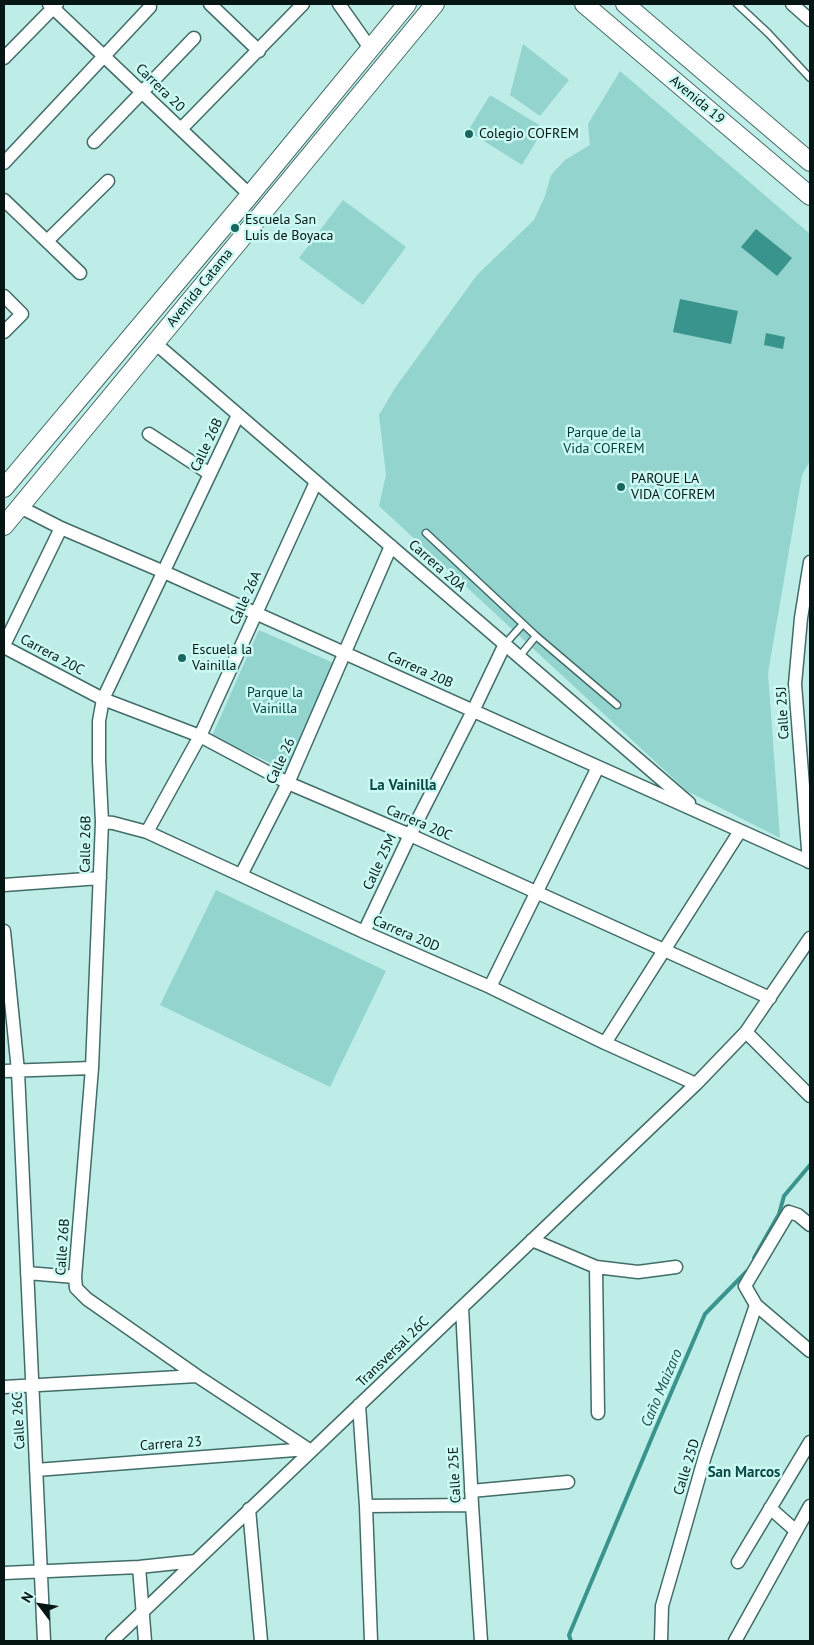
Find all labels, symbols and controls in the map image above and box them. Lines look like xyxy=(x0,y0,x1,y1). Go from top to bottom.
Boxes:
street label: Carrera 20 xyxy=(132,60,188,116)
street label: Avenida 19 xyxy=(666,72,728,128)
place label: Colegio COFREM xyxy=(479,126,579,142)
marker: Colegio COFREM xyxy=(463,128,475,140)
place label: Escuela San Luis de Boyaca xyxy=(245,212,334,244)
marker: Escuela San Luis de Boyaca xyxy=(229,222,241,234)
street label: Avenida Catama xyxy=(163,246,237,330)
street label: Calle 26B xyxy=(187,416,227,474)
park label: Parque de la Vida COFREM xyxy=(563,425,645,458)
place label: PARQUE LA VIDA COFREM xyxy=(631,471,715,504)
marker: PARQUE LA VIDA COFREM xyxy=(615,481,627,493)
street label: Carrera 20A xyxy=(405,537,469,595)
street label: Calle 26A xyxy=(227,568,265,628)
street label: Carrera 20C xyxy=(17,631,87,679)
place label: Escuela la Vainilla xyxy=(192,642,252,674)
street label: Carrera 20B xyxy=(385,648,455,692)
marker: Escuela la Vainilla xyxy=(176,652,188,664)
park label: Parque la Vainilla xyxy=(247,685,303,718)
street label: Calle 25J xyxy=(773,686,793,740)
street label: Calle 26 xyxy=(263,735,299,787)
district label: La Vainilla xyxy=(369,777,437,795)
street label: Carrera 20C xyxy=(383,802,455,844)
street label: Calle 26B xyxy=(77,815,95,873)
street label: Calle 25M xyxy=(360,831,400,893)
street label: Carrera 20D xyxy=(370,912,442,956)
street label: Calle 26B xyxy=(53,1218,73,1276)
street label: Transversal 26C xyxy=(353,1313,433,1391)
water label: Caño Maizaro xyxy=(638,1346,686,1430)
street label: Calle 26C xyxy=(9,1392,29,1450)
street label: Carrera 23 xyxy=(139,1433,203,1455)
street label: Calle 25D xyxy=(670,1437,704,1497)
street label: Calle 25E xyxy=(445,1446,465,1504)
district label: San Marcos xyxy=(708,1464,780,1482)
north arrow xyxy=(15,1580,65,1630)
text: N xyxy=(17,1589,37,1606)

